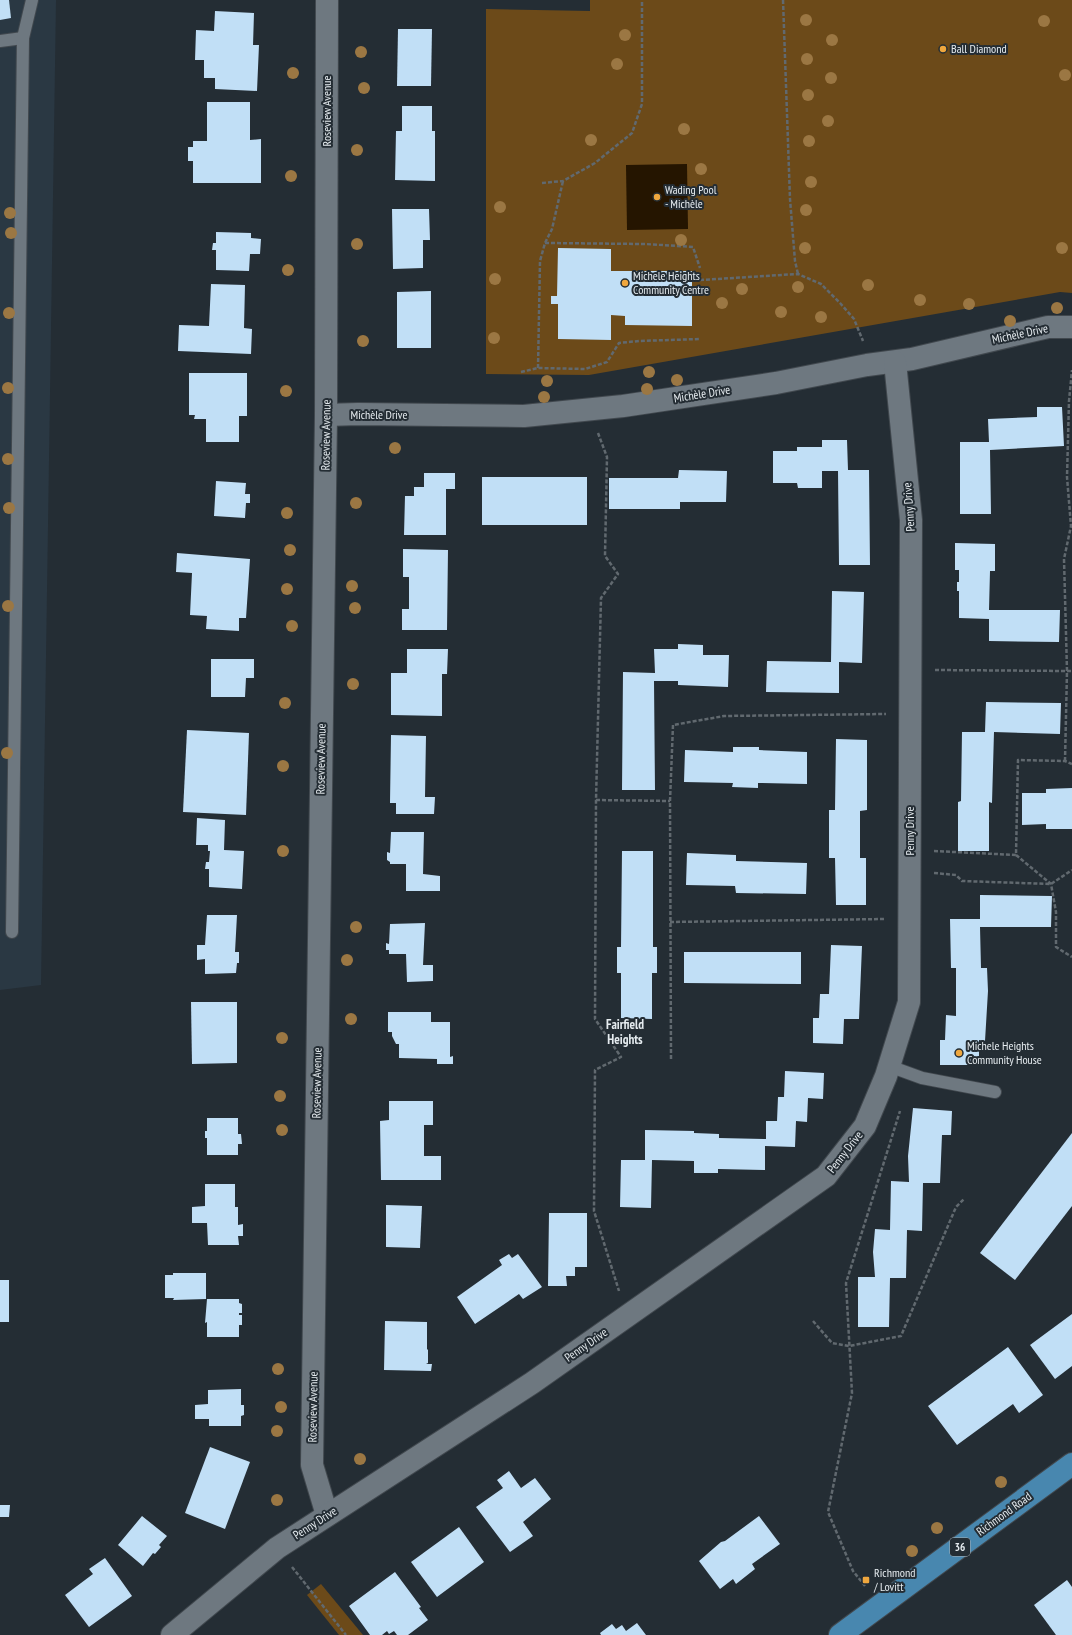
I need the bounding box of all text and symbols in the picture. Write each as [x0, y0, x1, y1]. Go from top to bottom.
place label: Ball Diamond [951, 41, 1007, 56]
marker: Ball Diamond [938, 44, 948, 54]
street label: Roseview Avenue [319, 76, 334, 146]
place label: Wading Pool - Michèle [665, 182, 717, 211]
marker: Wading Pool - Michèle [652, 192, 662, 202]
place label: Michele Heights Community Centre [633, 268, 709, 297]
marker: Michele Heights Community Centre [620, 278, 630, 288]
street label: Michèle Drive [991, 320, 1049, 347]
street label: Michèle Drive [673, 382, 731, 405]
street label: Roseview Avenue [317, 399, 334, 471]
street label: Michèle Drive [351, 407, 407, 422]
street label: Penny Drive [899, 482, 918, 532]
street label: Roseview Avenue [312, 723, 329, 795]
street label: Penny Drive [902, 806, 917, 856]
district label: Fairfield Heights [606, 1016, 644, 1048]
place label: Michele Heights Community House [967, 1038, 1042, 1067]
street label: Roseview Avenue [308, 1047, 325, 1119]
marker: Michele Heights Community House [954, 1048, 964, 1058]
street label: Penny Drive [824, 1128, 866, 1176]
street label: Penny Drive [561, 1324, 610, 1365]
street label: Roseview Avenue [304, 1371, 321, 1443]
street label: Richmond Road [973, 1489, 1034, 1539]
street label: Penny Drive [290, 1503, 339, 1542]
road number: 36 [950, 1538, 970, 1556]
place label: Richmond / Lovitt [873, 1565, 915, 1594]
marker: Richmond / Lovitt [861, 1575, 871, 1585]

